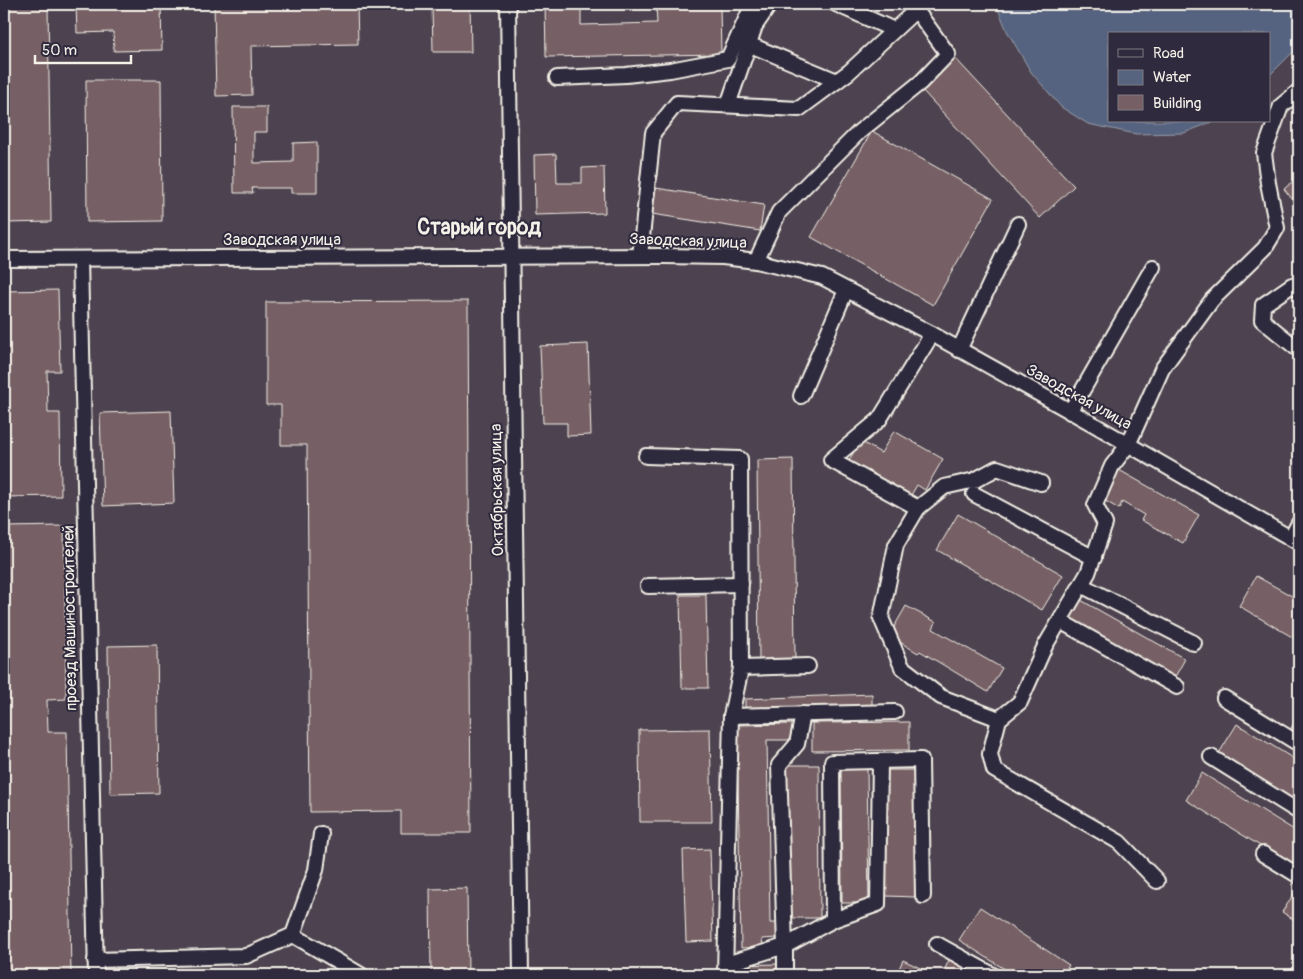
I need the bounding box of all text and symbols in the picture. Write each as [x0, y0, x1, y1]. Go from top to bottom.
scale bar [35, 32, 131, 64]
legend [1108, 32, 1270, 122]
text: 50 m [42, 41, 77, 60]
text: Road [1153, 44, 1184, 63]
text: Water [1153, 68, 1192, 87]
text: Building [1153, 94, 1201, 113]
district label: Старый город [417, 214, 541, 241]
street label: Заводская улица [629, 229, 747, 253]
street label: Заводская улица [223, 230, 341, 250]
street label: Заводская улица [1023, 360, 1135, 434]
street label: Октябрьская улица [486, 423, 508, 557]
street label: проезд Машиностроителей [58, 525, 82, 711]

